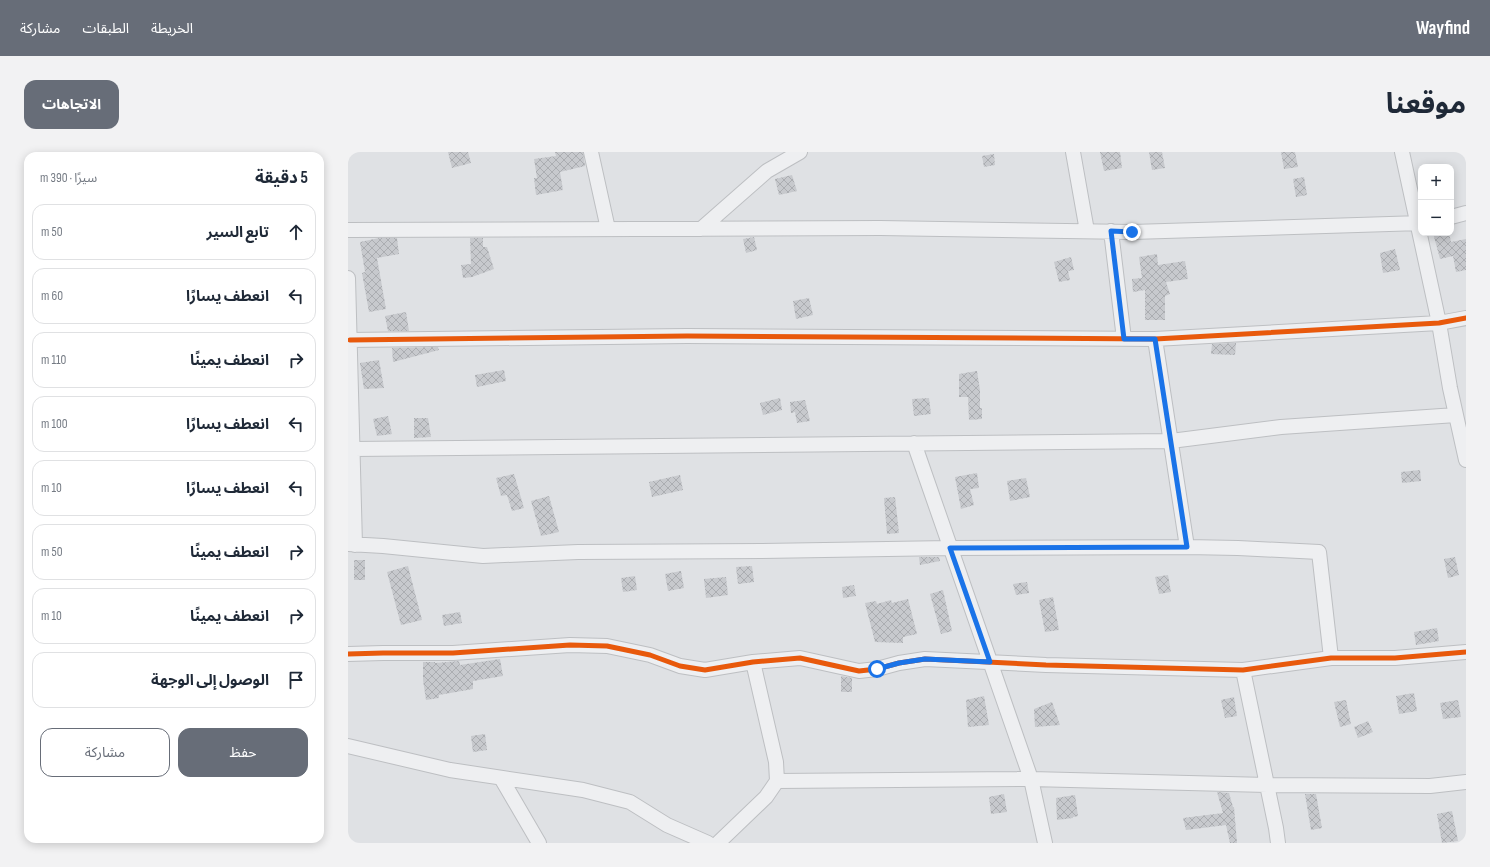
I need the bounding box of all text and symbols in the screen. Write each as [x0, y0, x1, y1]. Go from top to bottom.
text: Wayfind [1416, 17, 1470, 40]
text: مشاركة [20, 20, 60, 37]
text: الطبقات [82, 20, 129, 37]
text: الخريطة [151, 20, 193, 37]
button: الاتجاهات [24, 80, 119, 129]
text: موقعنا [1386, 88, 1466, 121]
map controls [1418, 164, 1454, 236]
button: + [1418, 164, 1454, 200]
text: 5 دقيقة [255, 168, 308, 188]
text: سيرًا · 390 m [40, 170, 97, 186]
button: − [1418, 200, 1454, 236]
icon: ahead [285, 221, 307, 243]
text: تابع السير [206, 223, 269, 242]
route end [1123, 223, 1141, 241]
text: 50 m [41, 224, 62, 240]
icon: left [285, 285, 307, 307]
text: انعطف يسارًا [186, 287, 269, 306]
text: 60 m [41, 288, 63, 304]
icon: right [285, 349, 307, 371]
text: انعطف يمينًا [190, 351, 269, 370]
text: 110 m [41, 352, 66, 368]
icon: left [285, 413, 307, 435]
text: انعطف يسارًا [186, 415, 269, 434]
text: 100 m [41, 416, 68, 432]
icon: left [285, 477, 307, 499]
text: انعطف يسارًا [186, 479, 269, 498]
text: 10 m [41, 480, 62, 496]
icon: right [285, 541, 307, 563]
text: انعطف يمينًا [190, 543, 269, 562]
text: 50 m [41, 544, 62, 560]
icon: right [285, 605, 307, 627]
text: انعطف يمينًا [190, 607, 269, 626]
text: 10 m [41, 608, 62, 624]
route start [868, 660, 886, 678]
icon: arrive [285, 669, 307, 691]
text: الوصول إلى الوجهة [151, 671, 269, 690]
button: مشاركة [40, 728, 170, 777]
button: حفظ [178, 728, 308, 777]

